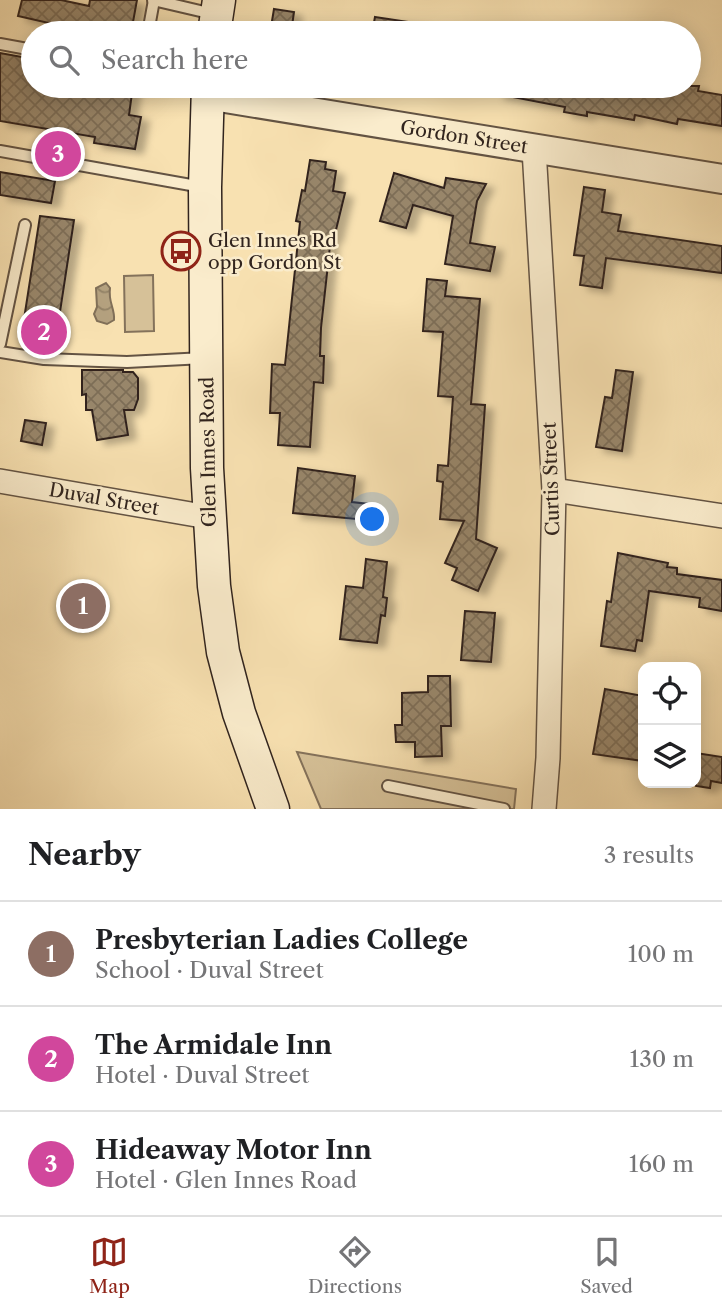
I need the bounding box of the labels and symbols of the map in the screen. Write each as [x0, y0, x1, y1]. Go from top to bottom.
street label: Gordon Street [399, 116, 530, 158]
pin: 3 [35, 128, 81, 180]
place label: Glen Innes Rd opp Gordon St [208, 229, 341, 274]
bus stop icon: Glen Innes Rd opp Gordon St [160, 230, 202, 272]
pin: 2 [21, 306, 67, 358]
street label: Glen Innes Road [195, 376, 221, 527]
street label: Curtis Street [538, 421, 564, 536]
street label: Duval Street [47, 478, 161, 520]
your location [355, 502, 389, 536]
pin: 1 [60, 580, 106, 632]

